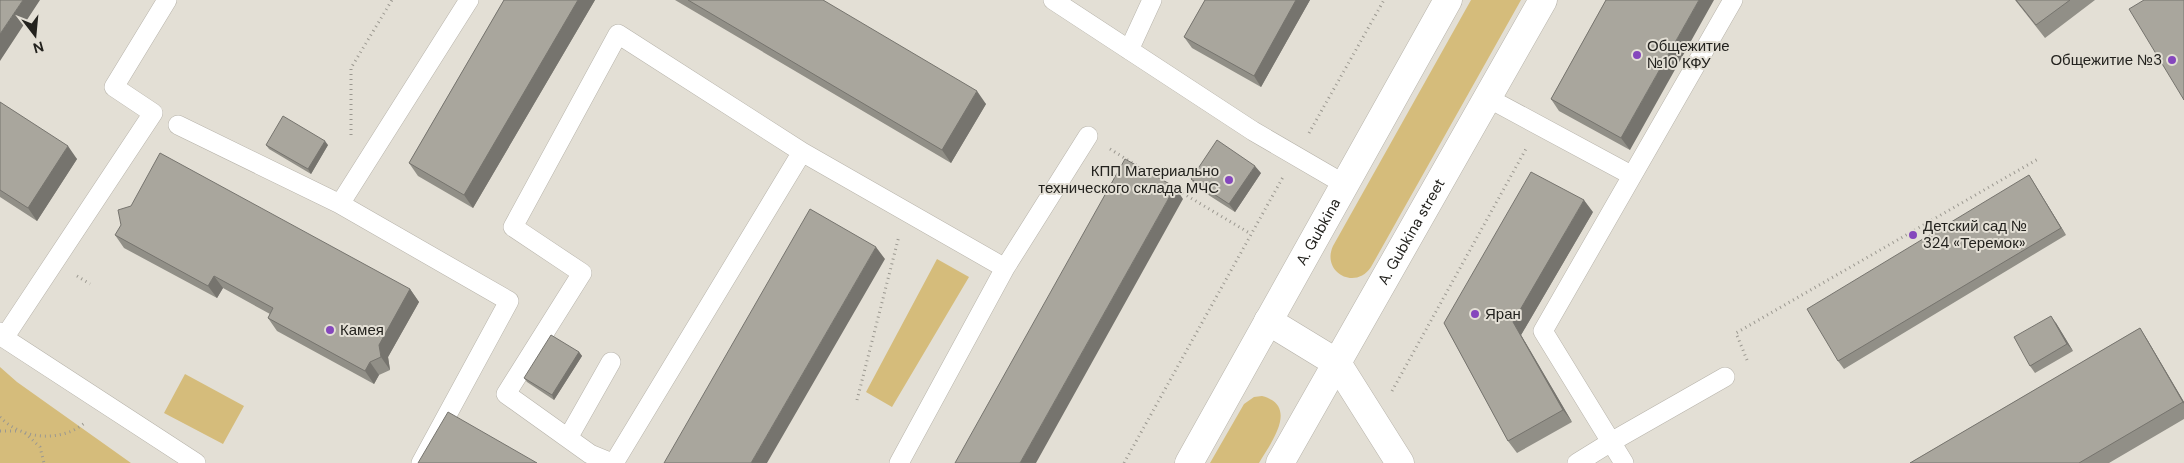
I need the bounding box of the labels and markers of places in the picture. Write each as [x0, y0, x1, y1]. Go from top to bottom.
place label: Общежитие №10 КФУ [1647, 36, 1730, 73]
marker: Общежитие №10 КФУ [1631, 49, 1643, 61]
place label: Общежитие №3 [2050, 50, 2162, 70]
marker: Общежитие №3 [2166, 54, 2178, 66]
place label: КПП Материально технического склада МЧС [1038, 161, 1219, 198]
marker: КПП Материально технического склада МЧС [1223, 174, 1235, 186]
place label: Детский сад № 324 «Теремок» [1923, 216, 2027, 253]
marker: Детский сад № 324 «Теремок» [1907, 229, 1919, 241]
place label: Яран [1485, 304, 1521, 324]
marker: Яран [1469, 308, 1481, 320]
place label: Камея [340, 320, 384, 340]
marker: Камея [324, 324, 336, 336]

